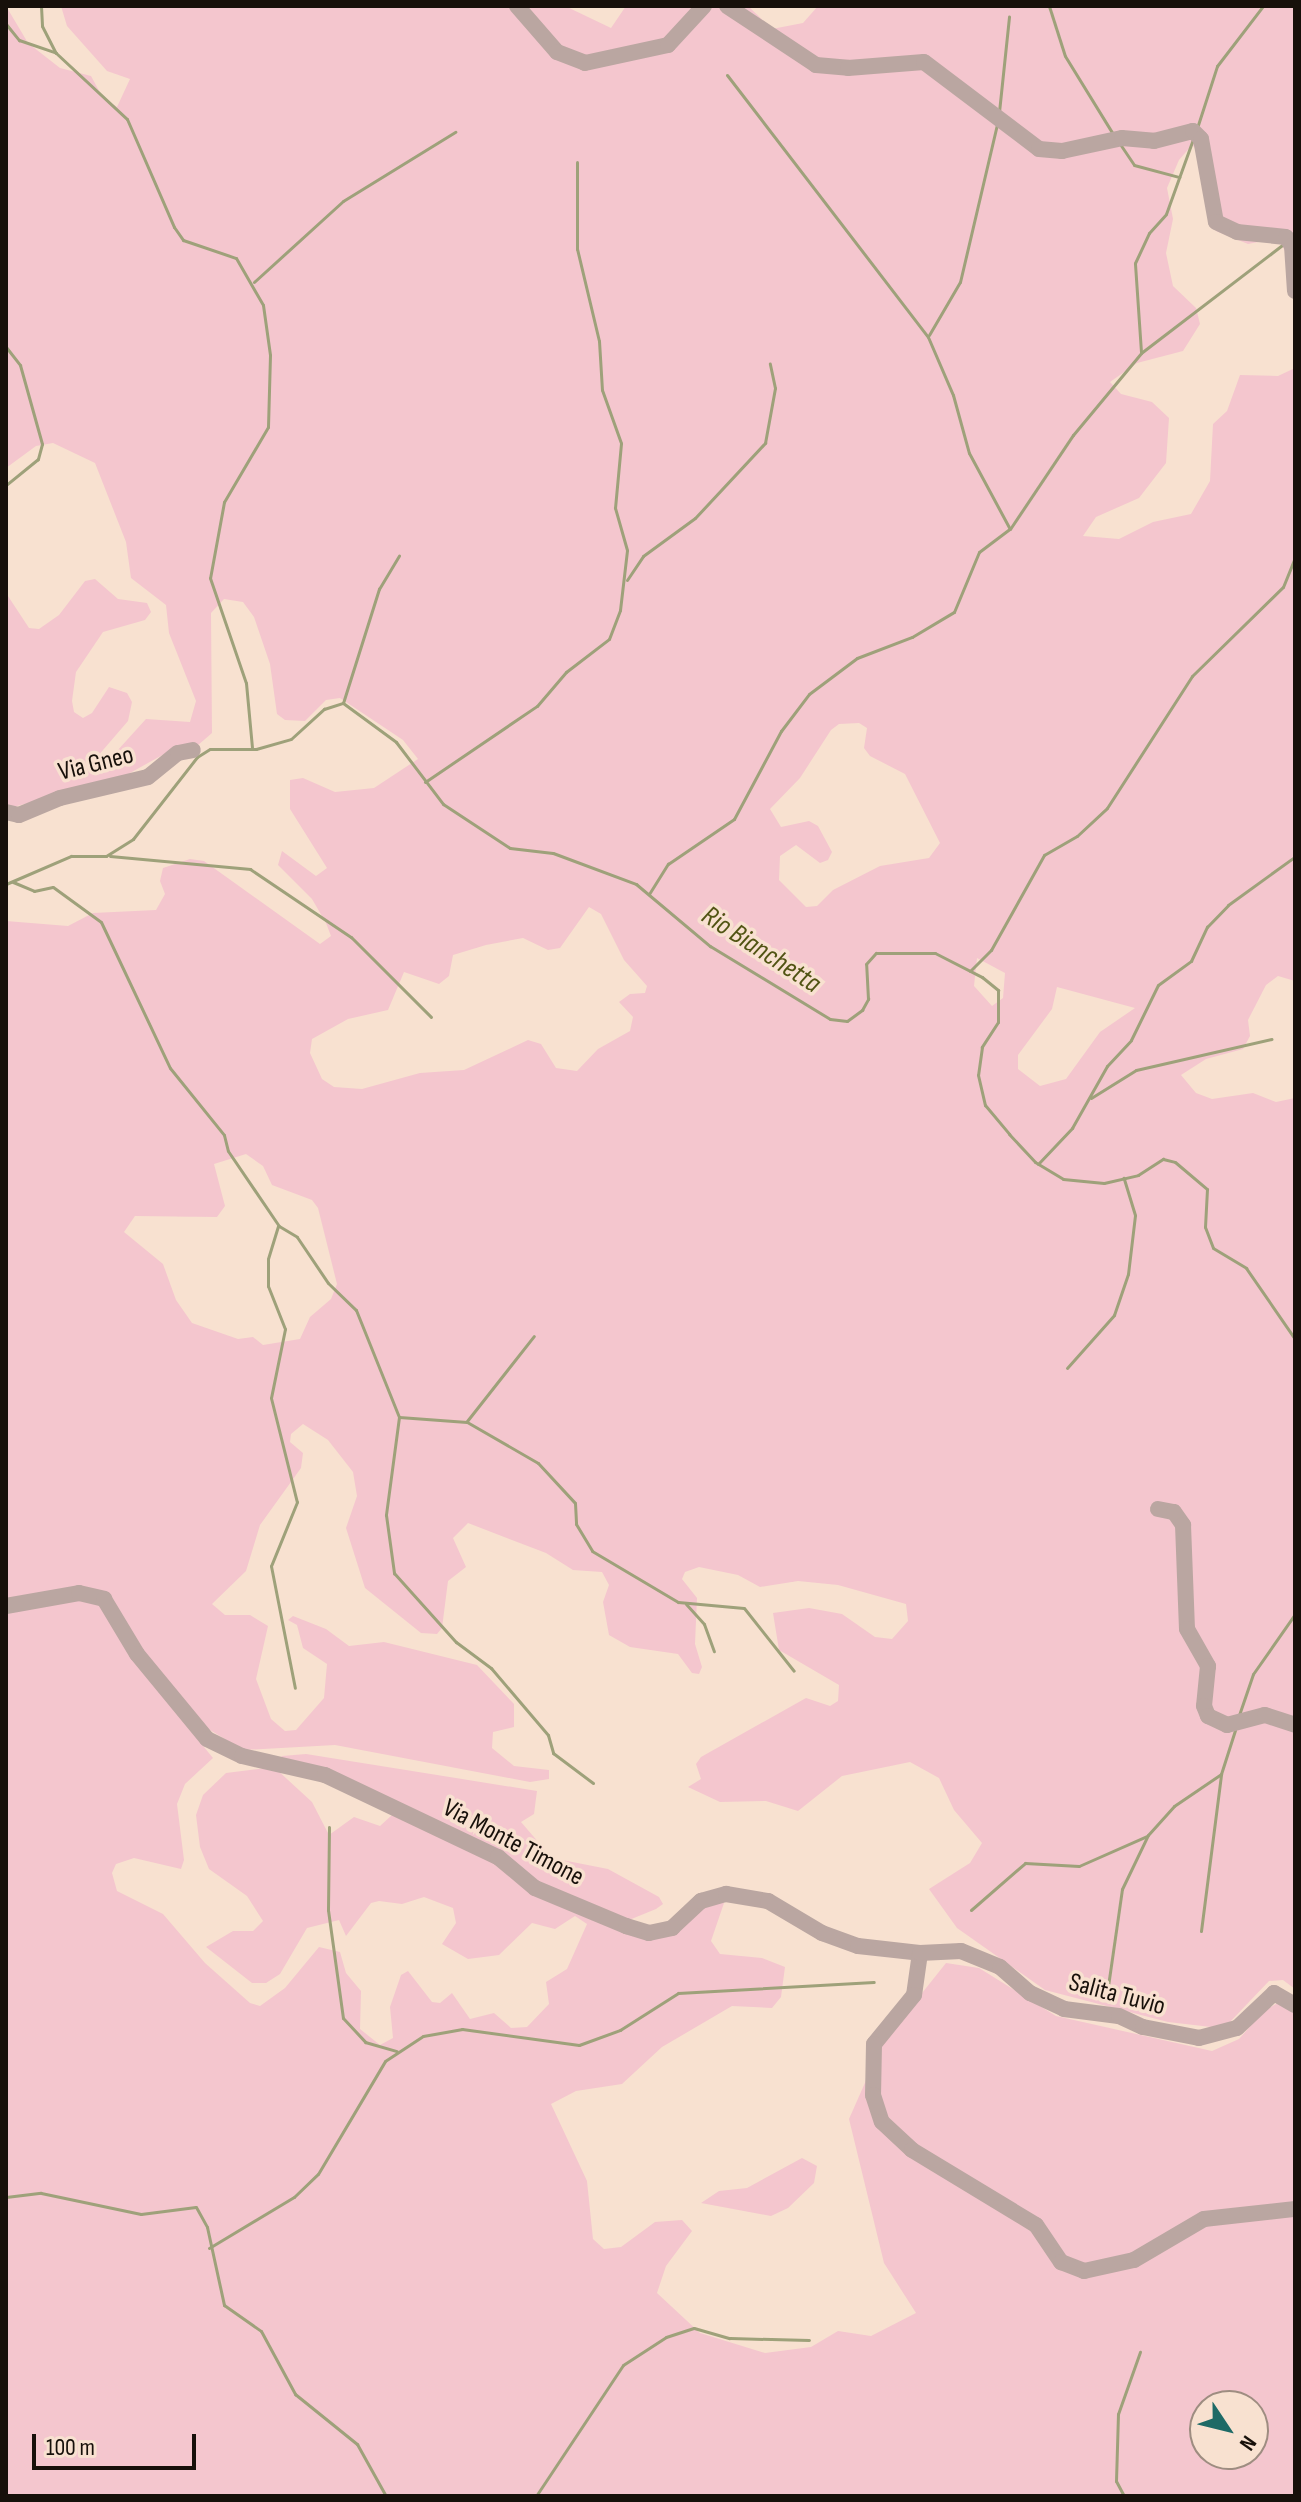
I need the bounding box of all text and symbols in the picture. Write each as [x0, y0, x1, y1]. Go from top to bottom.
street label: Via Gneo [55, 740, 137, 788]
water label: Rio Bianchetta [695, 899, 827, 1001]
street label: Via Monte Timone [437, 1793, 589, 1893]
street label: Salita Tuvio [1065, 1967, 1169, 2023]
north arrow [1189, 2390, 1269, 2470]
scale bar [36, 2418, 200, 2468]
text: N [1233, 2430, 1262, 2455]
text: 100 m [46, 2433, 95, 2462]

